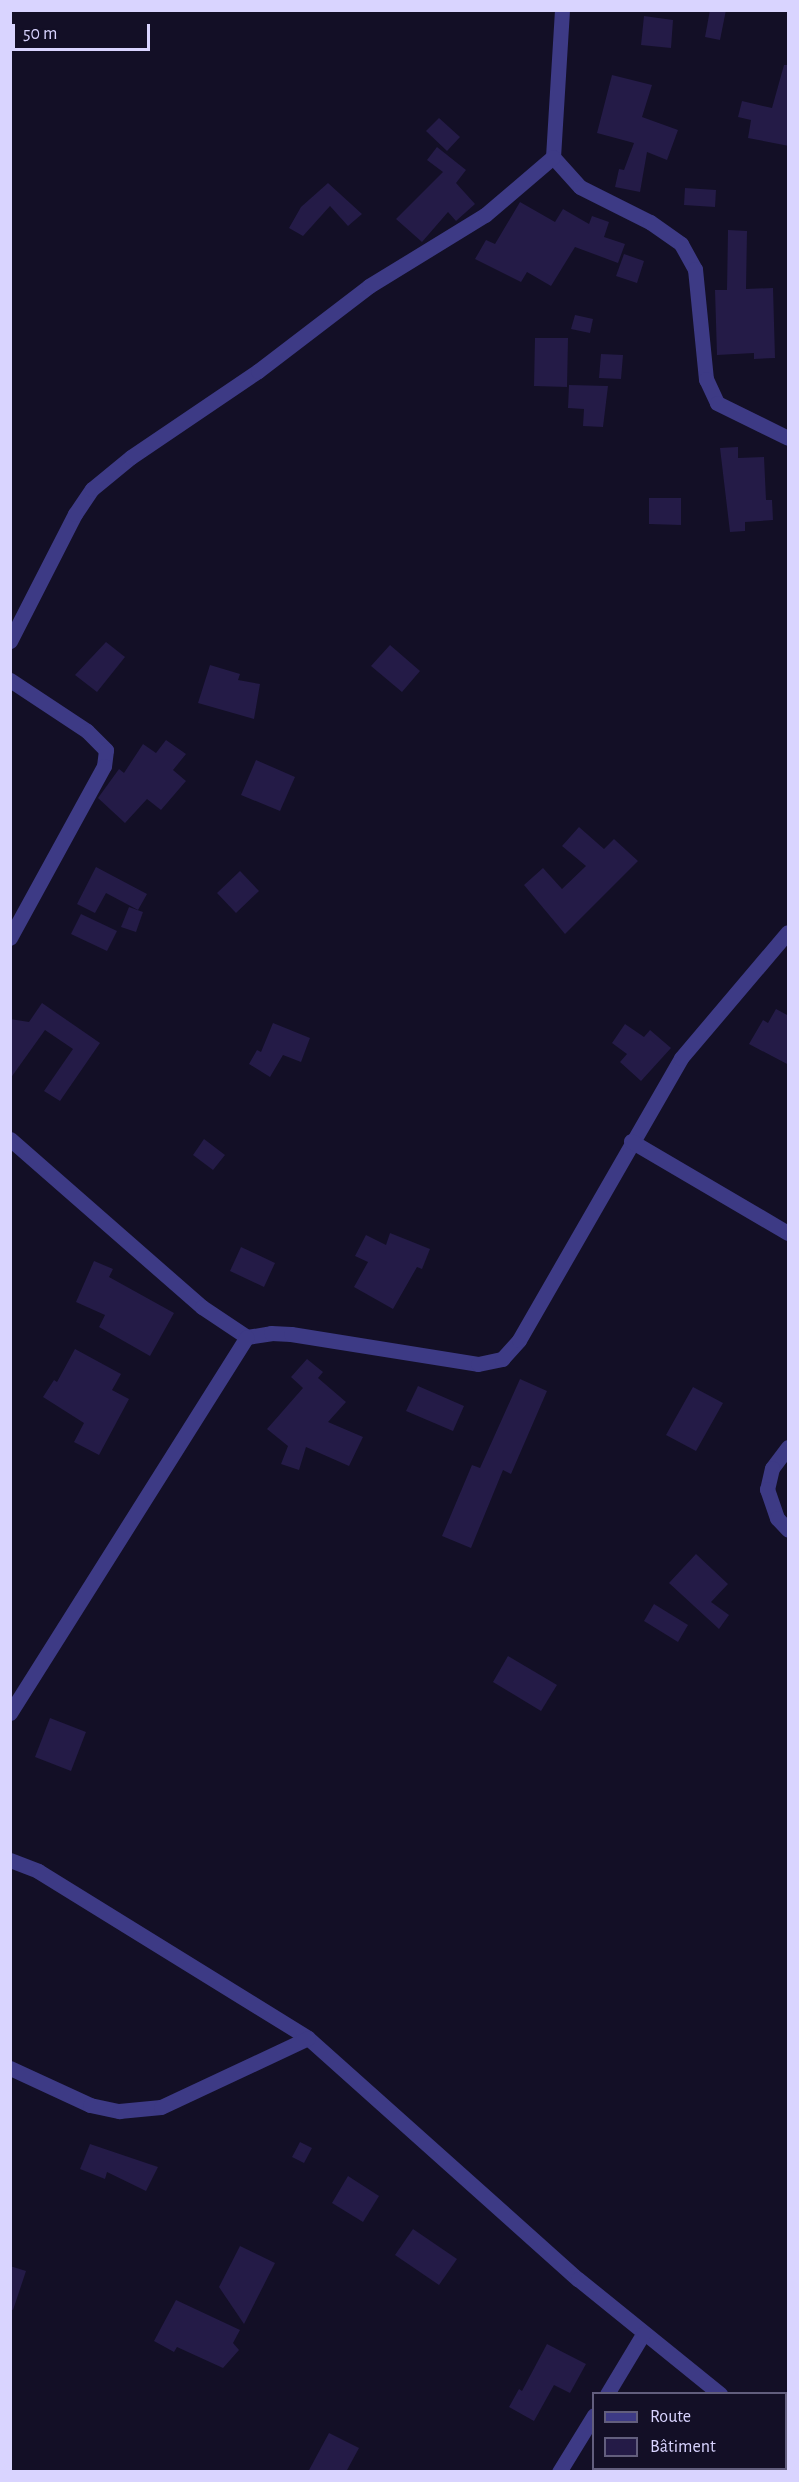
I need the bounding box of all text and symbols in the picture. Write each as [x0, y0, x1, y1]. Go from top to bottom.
scale bar [15, 12, 153, 50]
text: 50 m [23, 25, 57, 43]
legend [592, 2392, 787, 2470]
text: Route [650, 2408, 691, 2426]
text: Bâtiment [650, 2438, 716, 2456]

